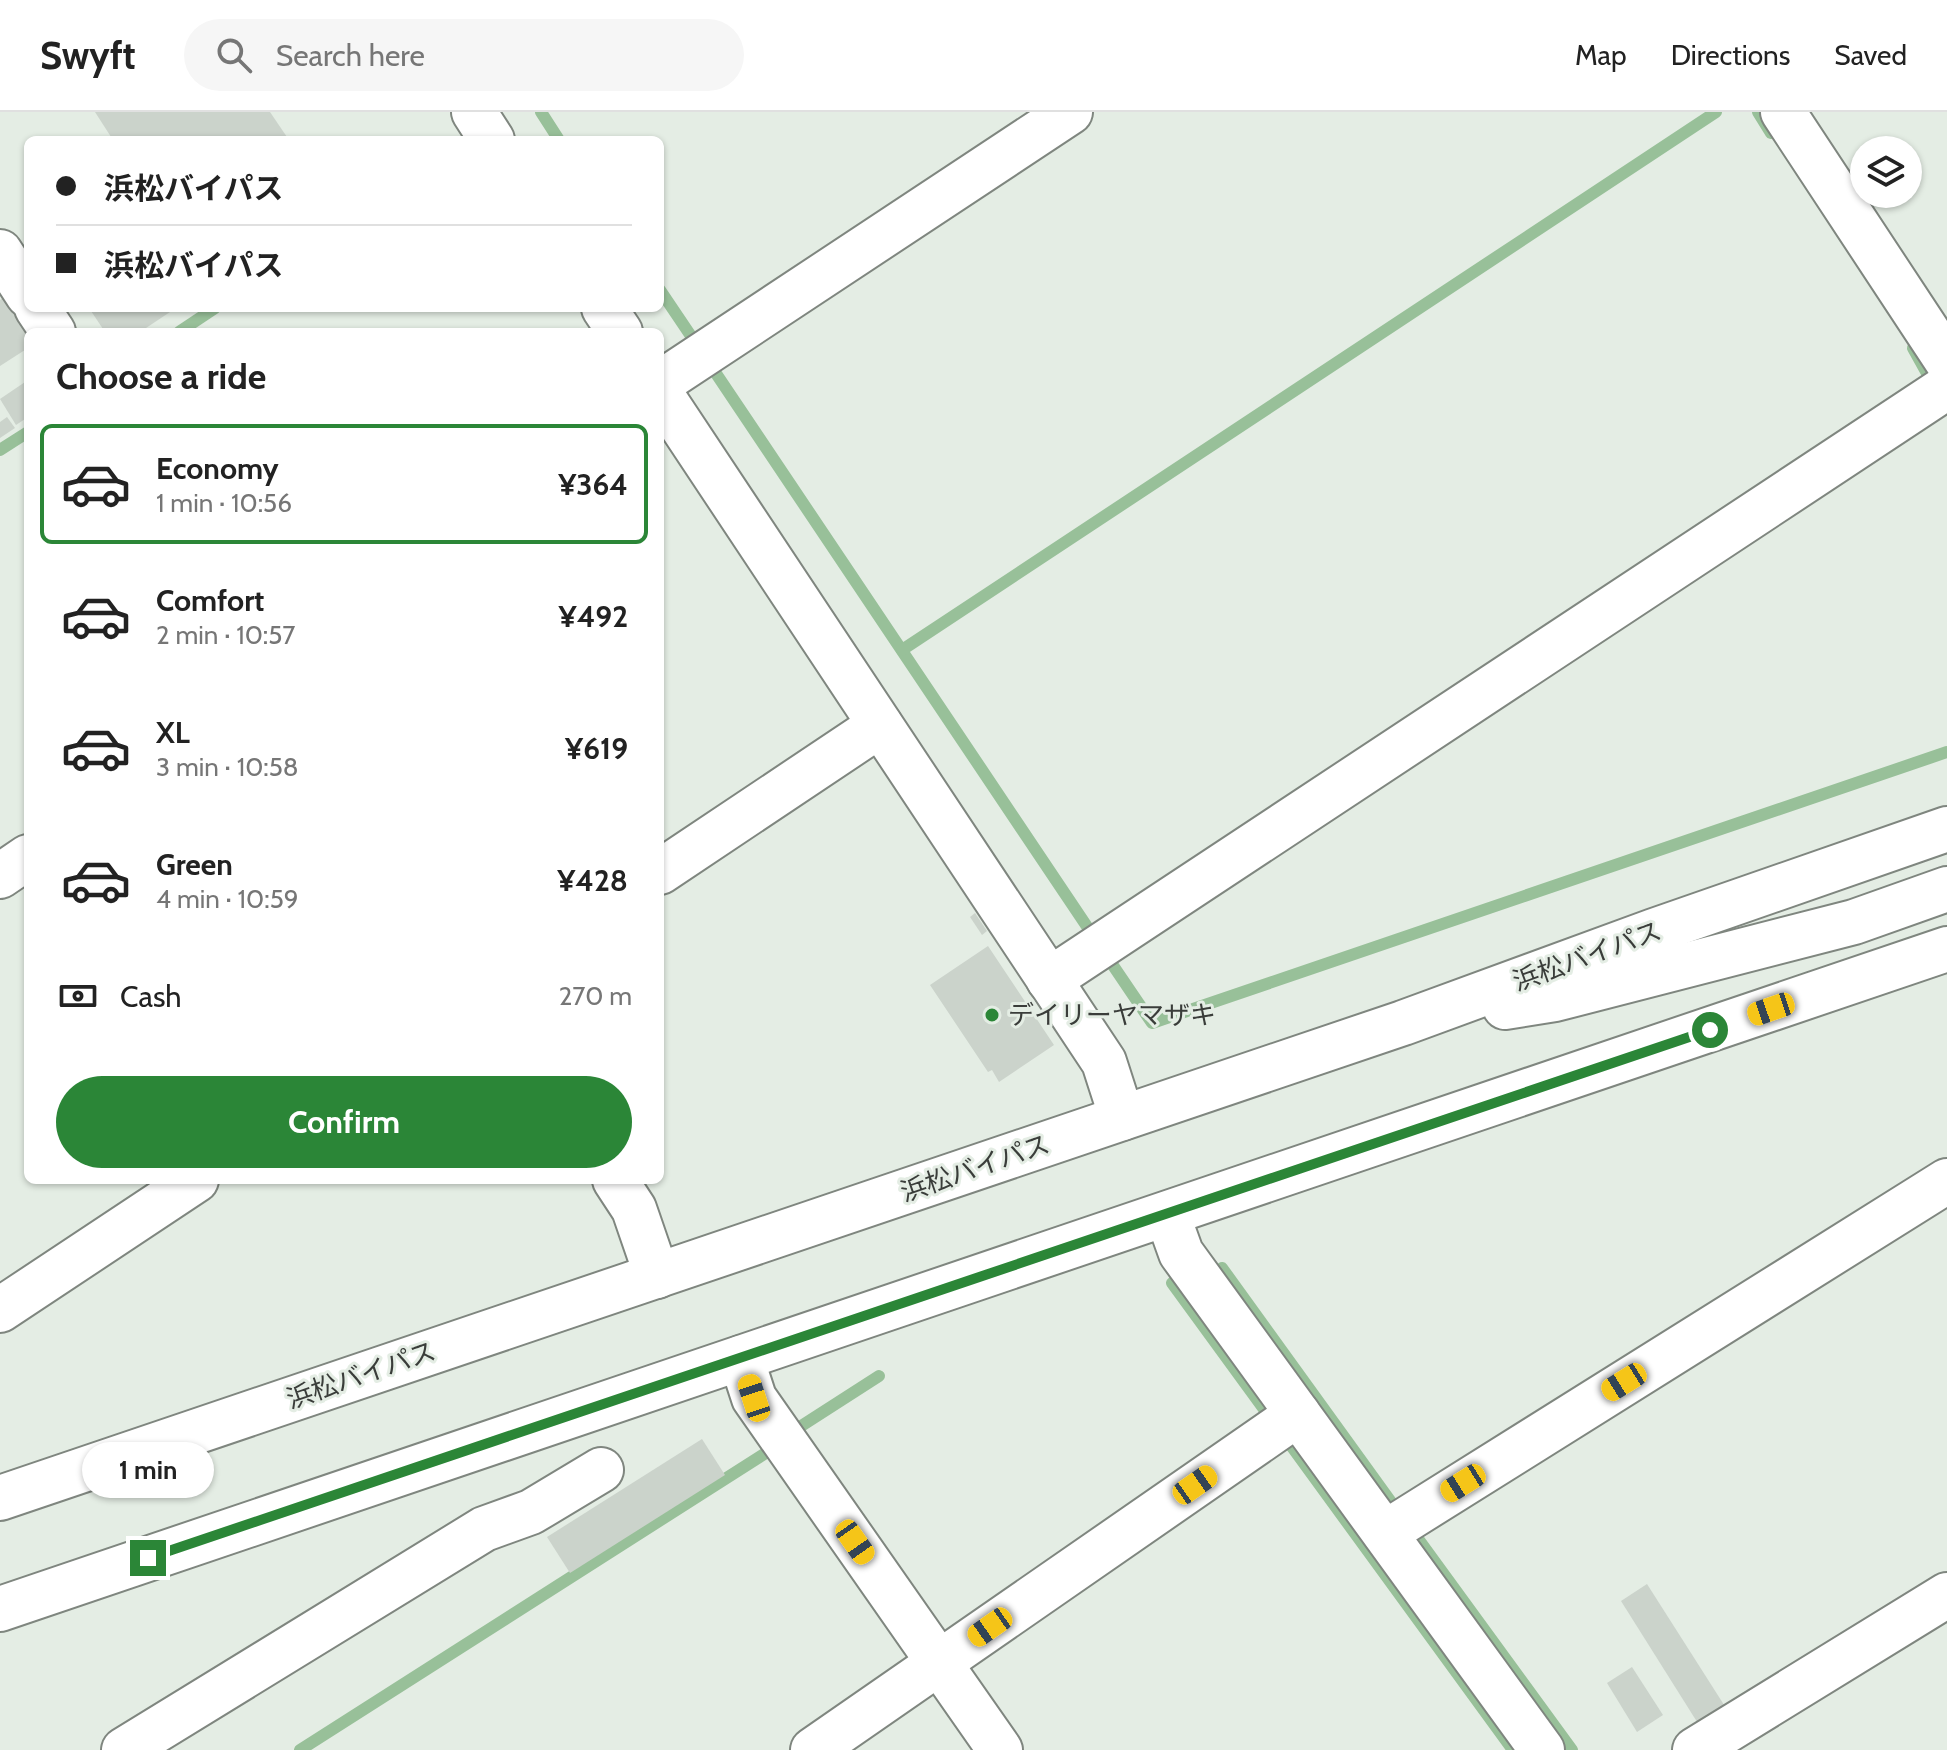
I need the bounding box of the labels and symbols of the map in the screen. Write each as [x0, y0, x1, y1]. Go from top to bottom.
street label: 浜松バイパス [1508, 914, 1666, 998]
car [1744, 990, 1798, 1028]
place label: デイリーヤマザキ [1008, 999, 1216, 1031]
marker: デイリーヤマザキ [983, 1006, 1001, 1024]
route start [1692, 1012, 1728, 1048]
street label: 浜松バイパス [896, 1128, 1054, 1208]
street label: 浜松バイパス [282, 1335, 440, 1415]
car [1597, 1359, 1651, 1405]
car [735, 1371, 773, 1425]
callout: 1 min [82, 1442, 214, 1498]
car [1436, 1460, 1490, 1506]
car [1168, 1461, 1222, 1509]
car [831, 1515, 879, 1569]
route end [130, 1540, 166, 1576]
car [963, 1603, 1017, 1651]

